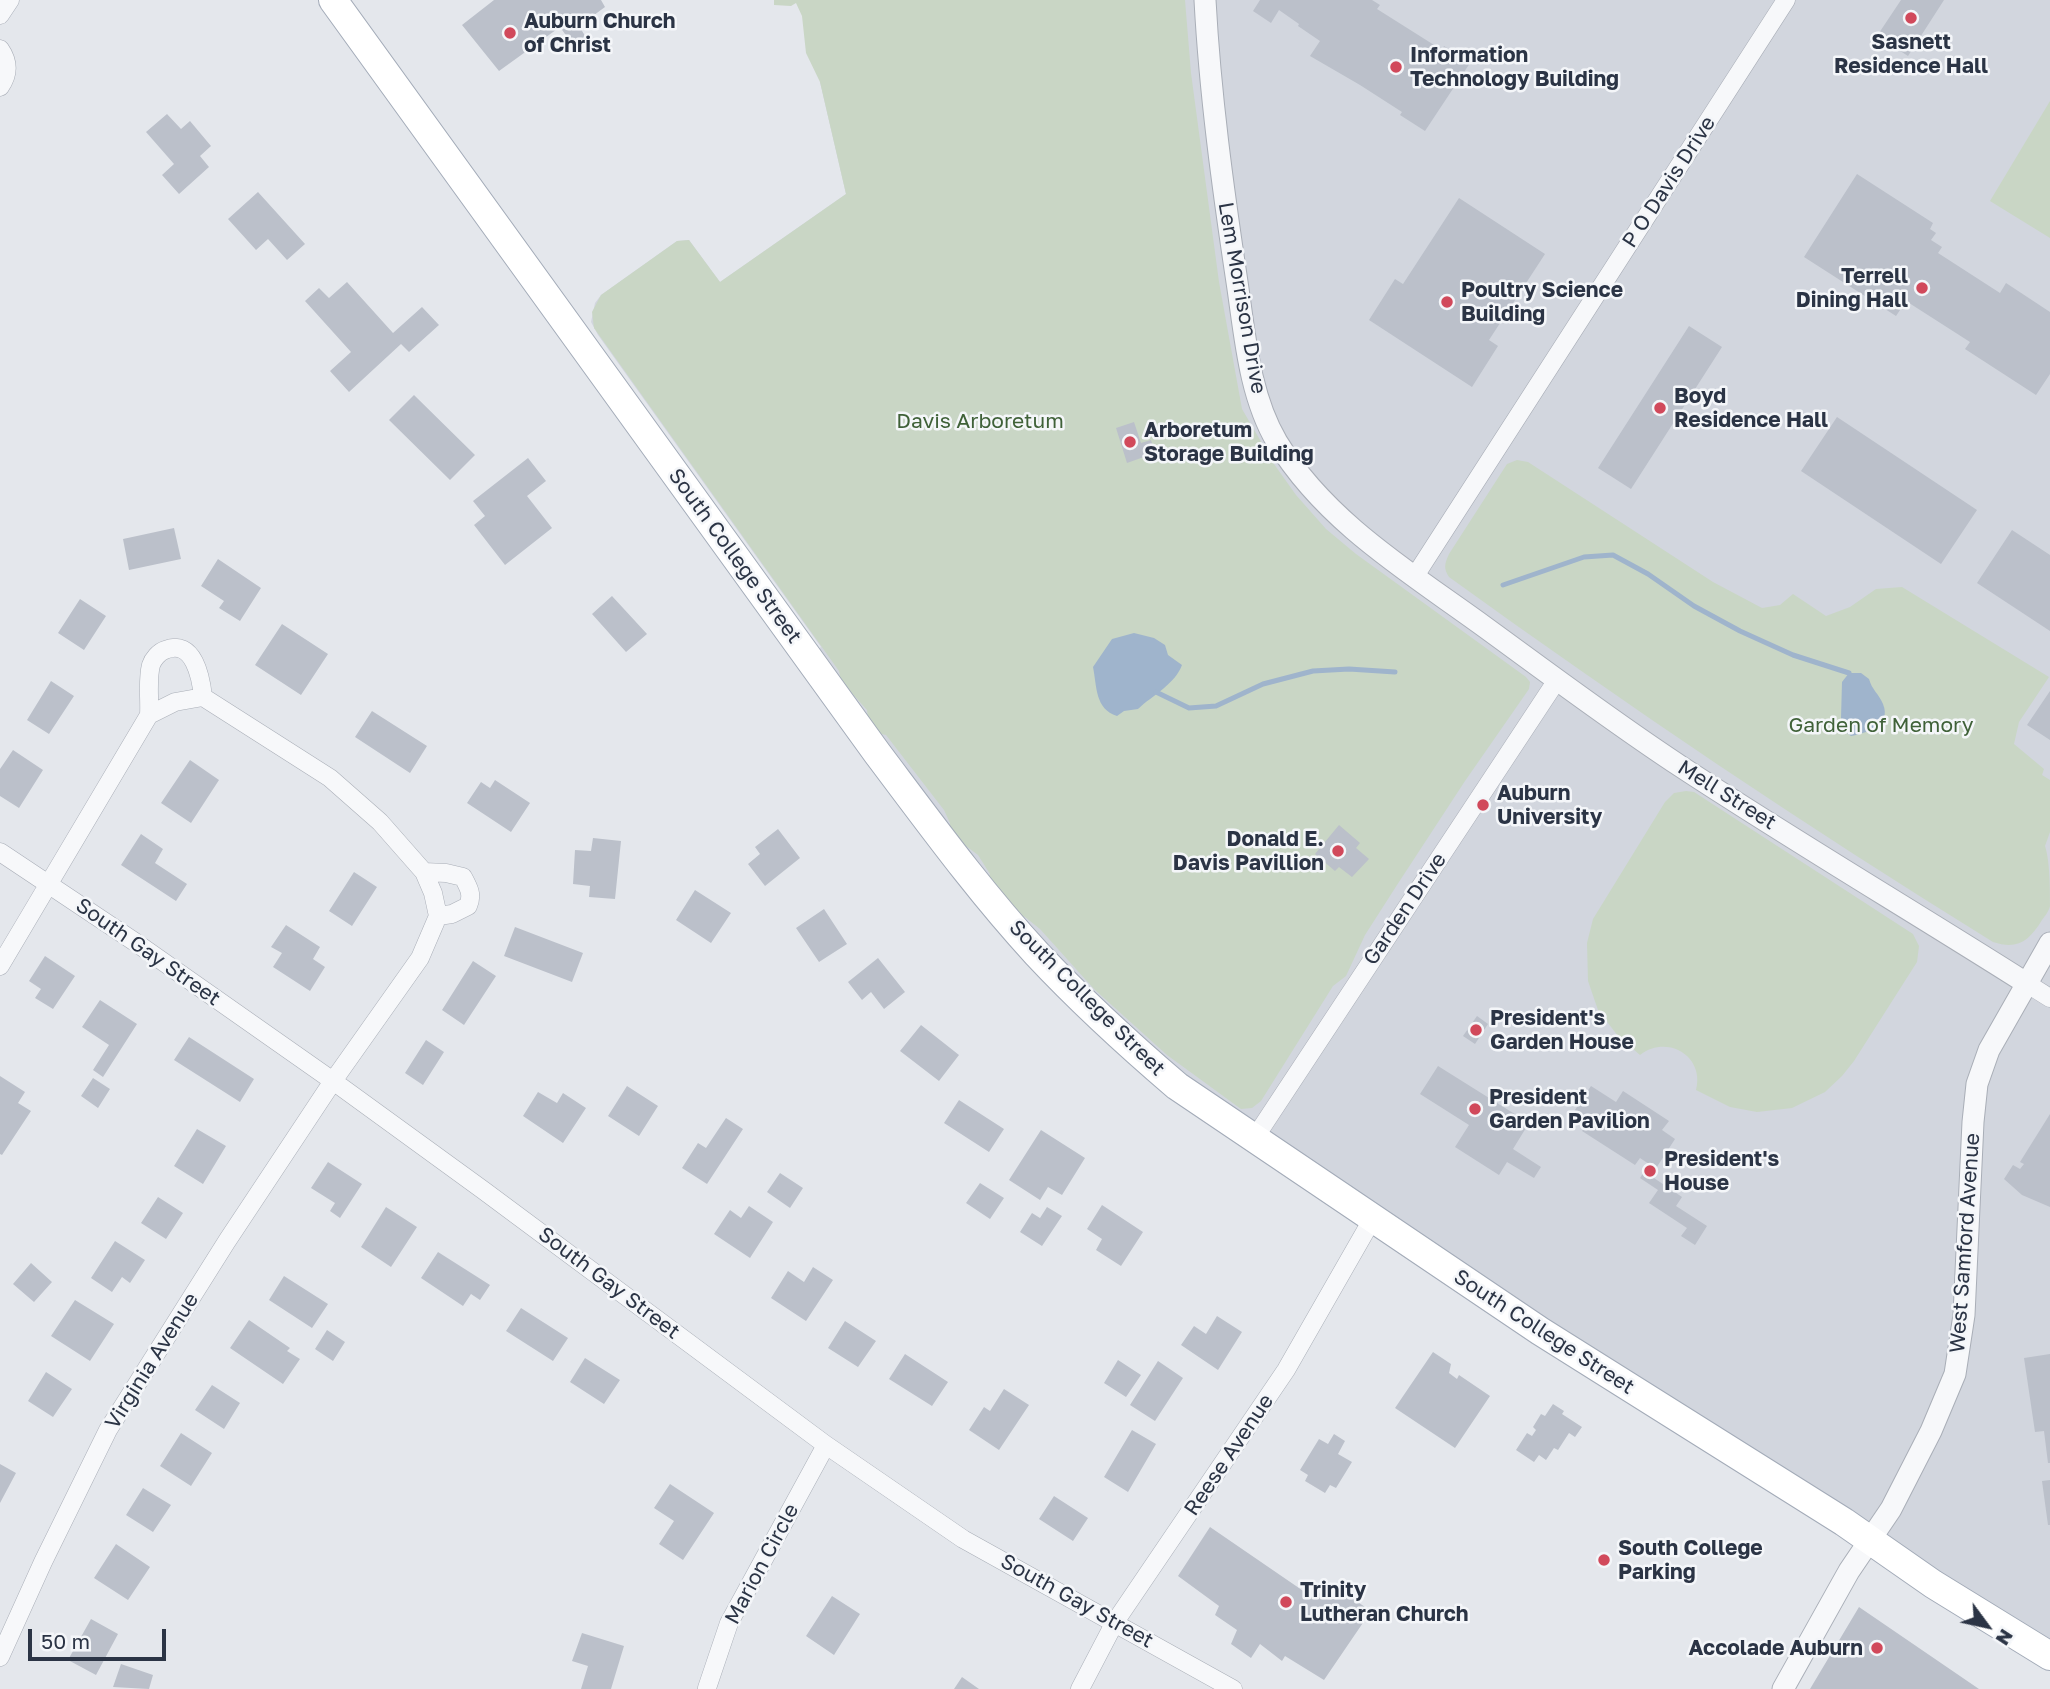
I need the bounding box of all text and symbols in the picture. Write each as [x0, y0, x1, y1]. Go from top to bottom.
place label: Auburn Church of Christ [524, 8, 675, 58]
marker: Sasnett Residence Hall [1903, 10, 1919, 26]
marker: Auburn Church of Christ [502, 25, 518, 41]
place label: Sasnett Residence Hall [1834, 29, 1988, 79]
place label: Information Technology Building [1410, 42, 1619, 92]
marker: Information Technology Building [1388, 59, 1404, 75]
street label: P O Davis Drive [1617, 112, 1721, 252]
street label: Lem Morrison Drive [1213, 200, 1271, 396]
place label: Terrell Dining Hall [1796, 263, 1908, 313]
place label: Poultry Science Building [1461, 277, 1623, 327]
marker: Terrell Dining Hall [1914, 280, 1930, 296]
marker: Poultry Science Building [1439, 294, 1455, 310]
place label: Boyd Residence Hall [1674, 383, 1828, 433]
marker: Boyd Residence Hall [1652, 400, 1668, 416]
park label: Davis Arboretum [896, 408, 1064, 434]
place label: Arboretum Storage Building [1144, 417, 1314, 467]
marker: Arboretum Storage Building [1122, 434, 1138, 450]
street label: South College Street [663, 464, 807, 648]
park label: Garden of Memory [1788, 712, 1974, 738]
street label: Mell Street [1673, 755, 1781, 835]
place label: Auburn University [1497, 780, 1602, 830]
marker: Auburn University [1475, 797, 1491, 813]
place label: Donald E. Davis Pavillion [1173, 826, 1324, 876]
marker: Donald E. Davis Pavillion [1330, 843, 1346, 859]
street label: Garden Drive [1358, 848, 1452, 970]
street label: South Gay Street [71, 893, 225, 1011]
street label: South College Street [1004, 915, 1170, 1081]
place label: President's Garden House [1490, 1005, 1634, 1055]
marker: President's Garden House [1468, 1022, 1484, 1038]
place label: President Garden Pavilion [1489, 1084, 1650, 1134]
marker: President Garden Pavilion [1467, 1101, 1483, 1117]
street label: West Samford Avenue [1945, 1132, 1985, 1354]
place label: President's House [1664, 1146, 1779, 1196]
marker: President's House [1642, 1163, 1658, 1179]
street label: South Gay Street [533, 1222, 685, 1344]
street label: South College Street [1449, 1264, 1639, 1400]
street label: Virginia Avenue [100, 1288, 204, 1434]
street label: Reese Avenue [1179, 1389, 1279, 1521]
street label: Marion Circle [720, 1500, 804, 1628]
place label: South College Parking [1618, 1535, 1763, 1585]
street label: South Gay Street [996, 1549, 1158, 1653]
marker: South College Parking [1596, 1552, 1612, 1568]
place label: Trinity Lutheran Church [1300, 1577, 1469, 1627]
north arrow [1952, 1591, 2022, 1661]
marker: Trinity Lutheran Church [1278, 1594, 1294, 1610]
scale bar [32, 1616, 170, 1660]
text: N [1991, 1625, 2019, 1650]
text: 50 m [41, 1628, 90, 1654]
place label: Accolade Auburn [1688, 1635, 1863, 1661]
marker: Accolade Auburn [1869, 1640, 1885, 1656]

